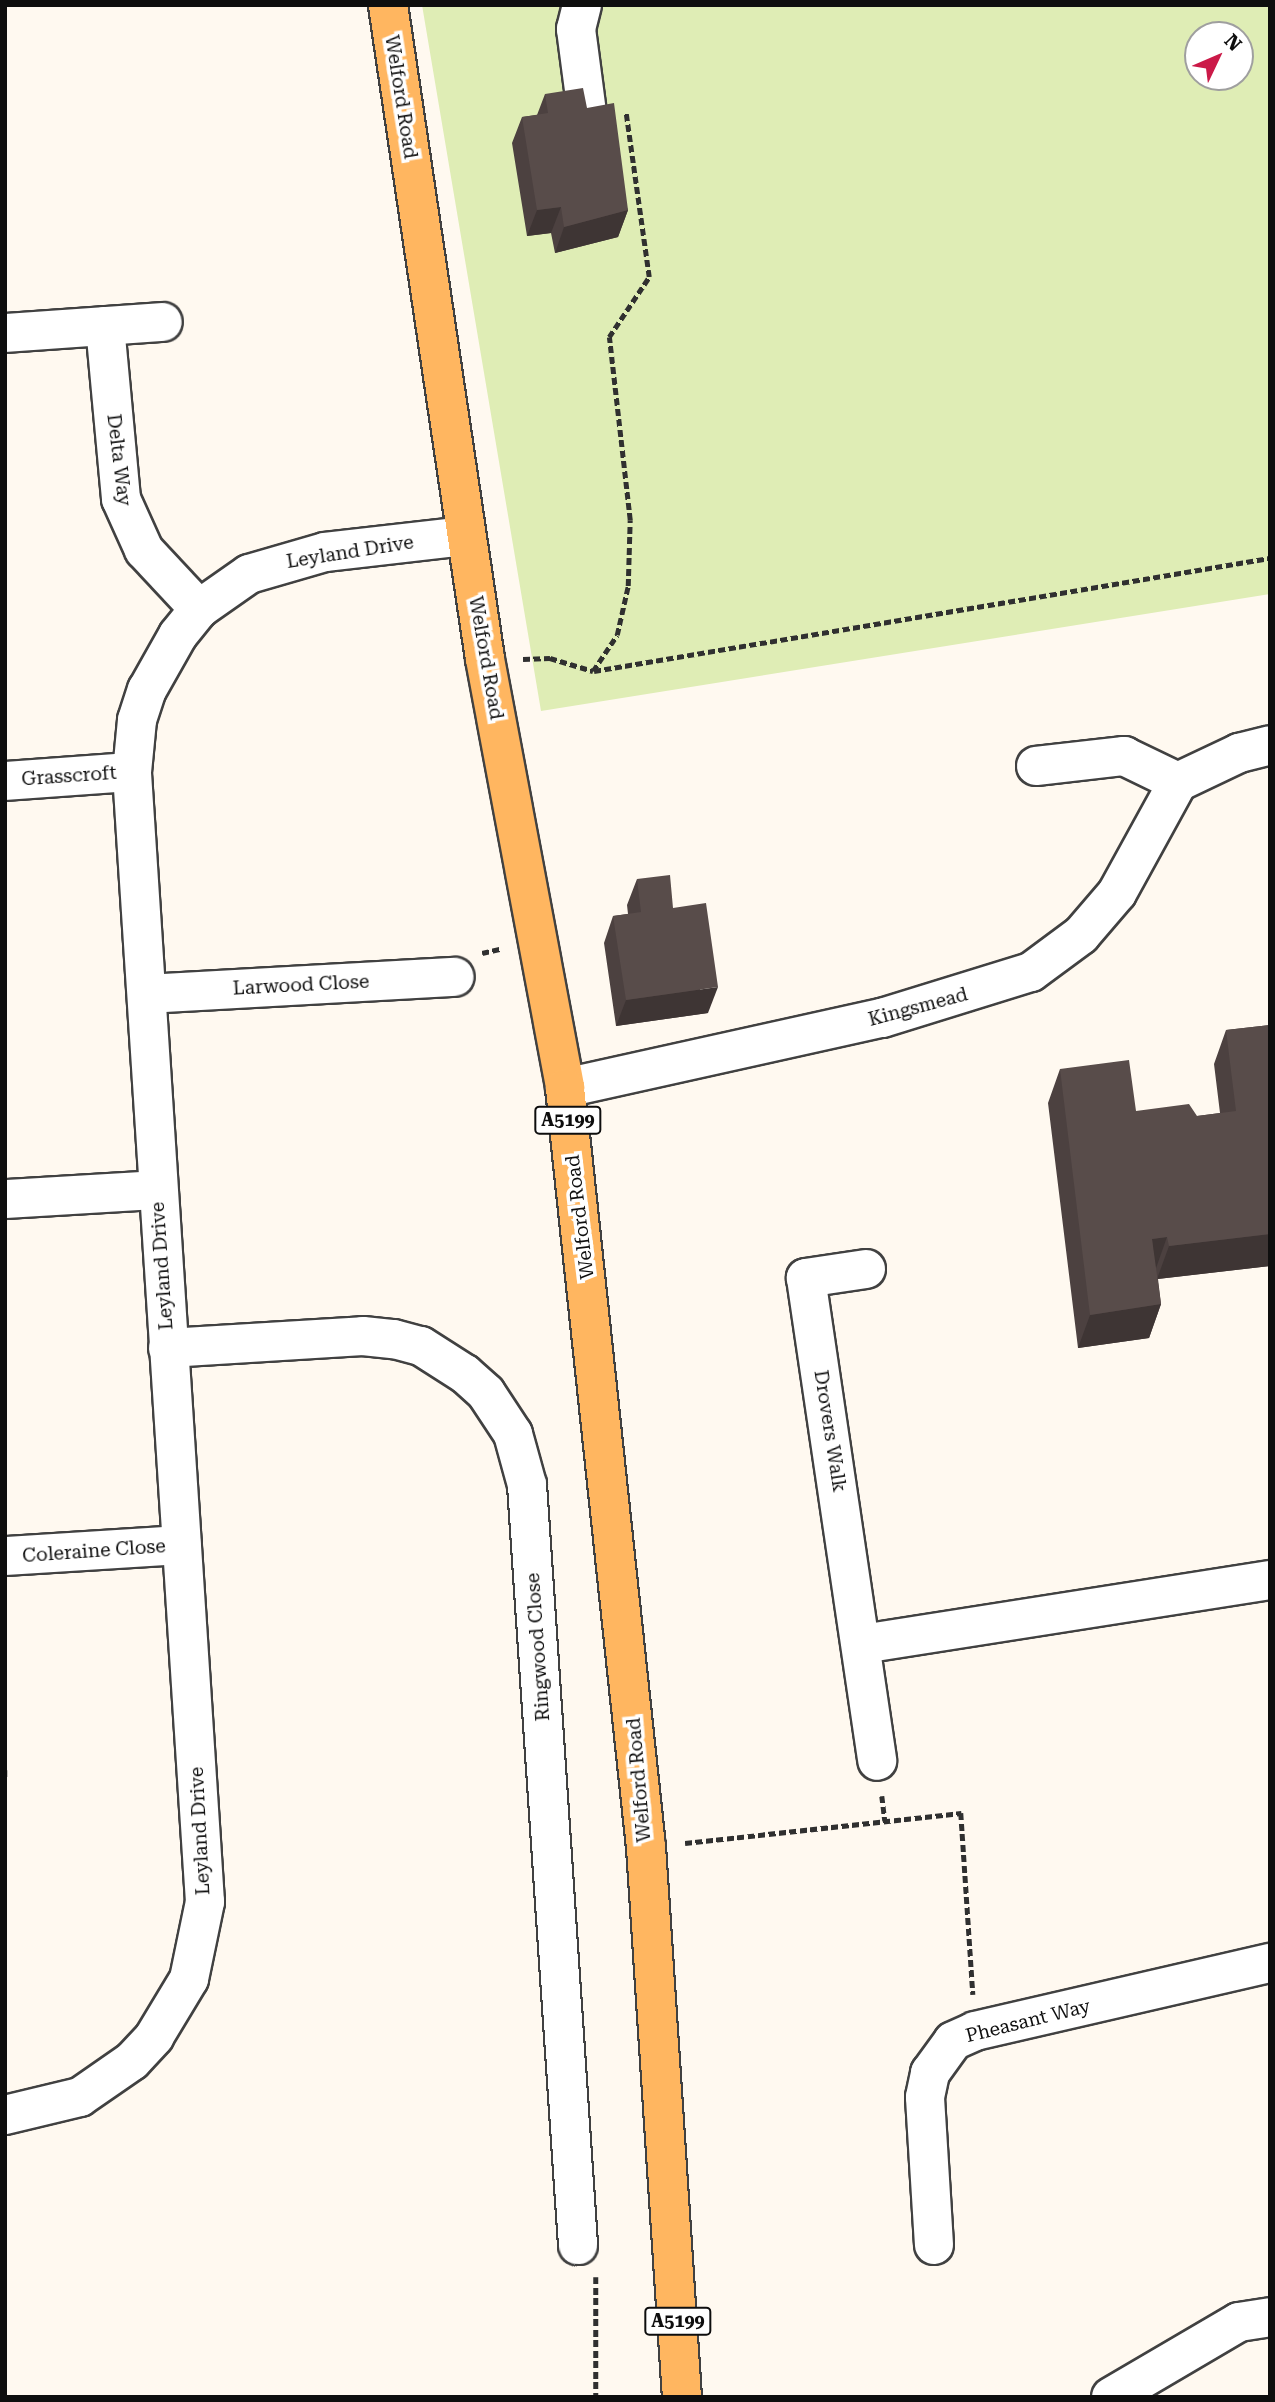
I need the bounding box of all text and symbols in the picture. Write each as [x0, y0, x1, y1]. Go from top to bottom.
north arrow [1184, 21, 1254, 91]
text: N [1220, 29, 1246, 56]
street label: Welford Road [380, 34, 422, 160]
street label: Delta Way [102, 413, 136, 507]
street label: Leyland Drive [285, 531, 415, 573]
street label: Welford Road [464, 595, 508, 721]
street label: Grasscroft [21, 761, 117, 791]
street label: Larwood Close [232, 970, 370, 1000]
street label: Kingsmead [866, 983, 970, 1031]
road number: A5199 [533, 1106, 603, 1134]
street label: Welford Road [561, 1154, 599, 1280]
street label: Leyland Drive [146, 1201, 178, 1331]
street label: Drovers Walk [809, 1368, 851, 1494]
street label: Coleraine Close [22, 1535, 166, 1567]
street label: Ringwood Close [521, 1572, 555, 1722]
street label: Welford Road [622, 1717, 656, 1843]
street label: Leyland Drive [185, 1766, 215, 1896]
street label: Pheasant Way [963, 1994, 1093, 2048]
road number: A5199 [643, 2306, 713, 2336]

